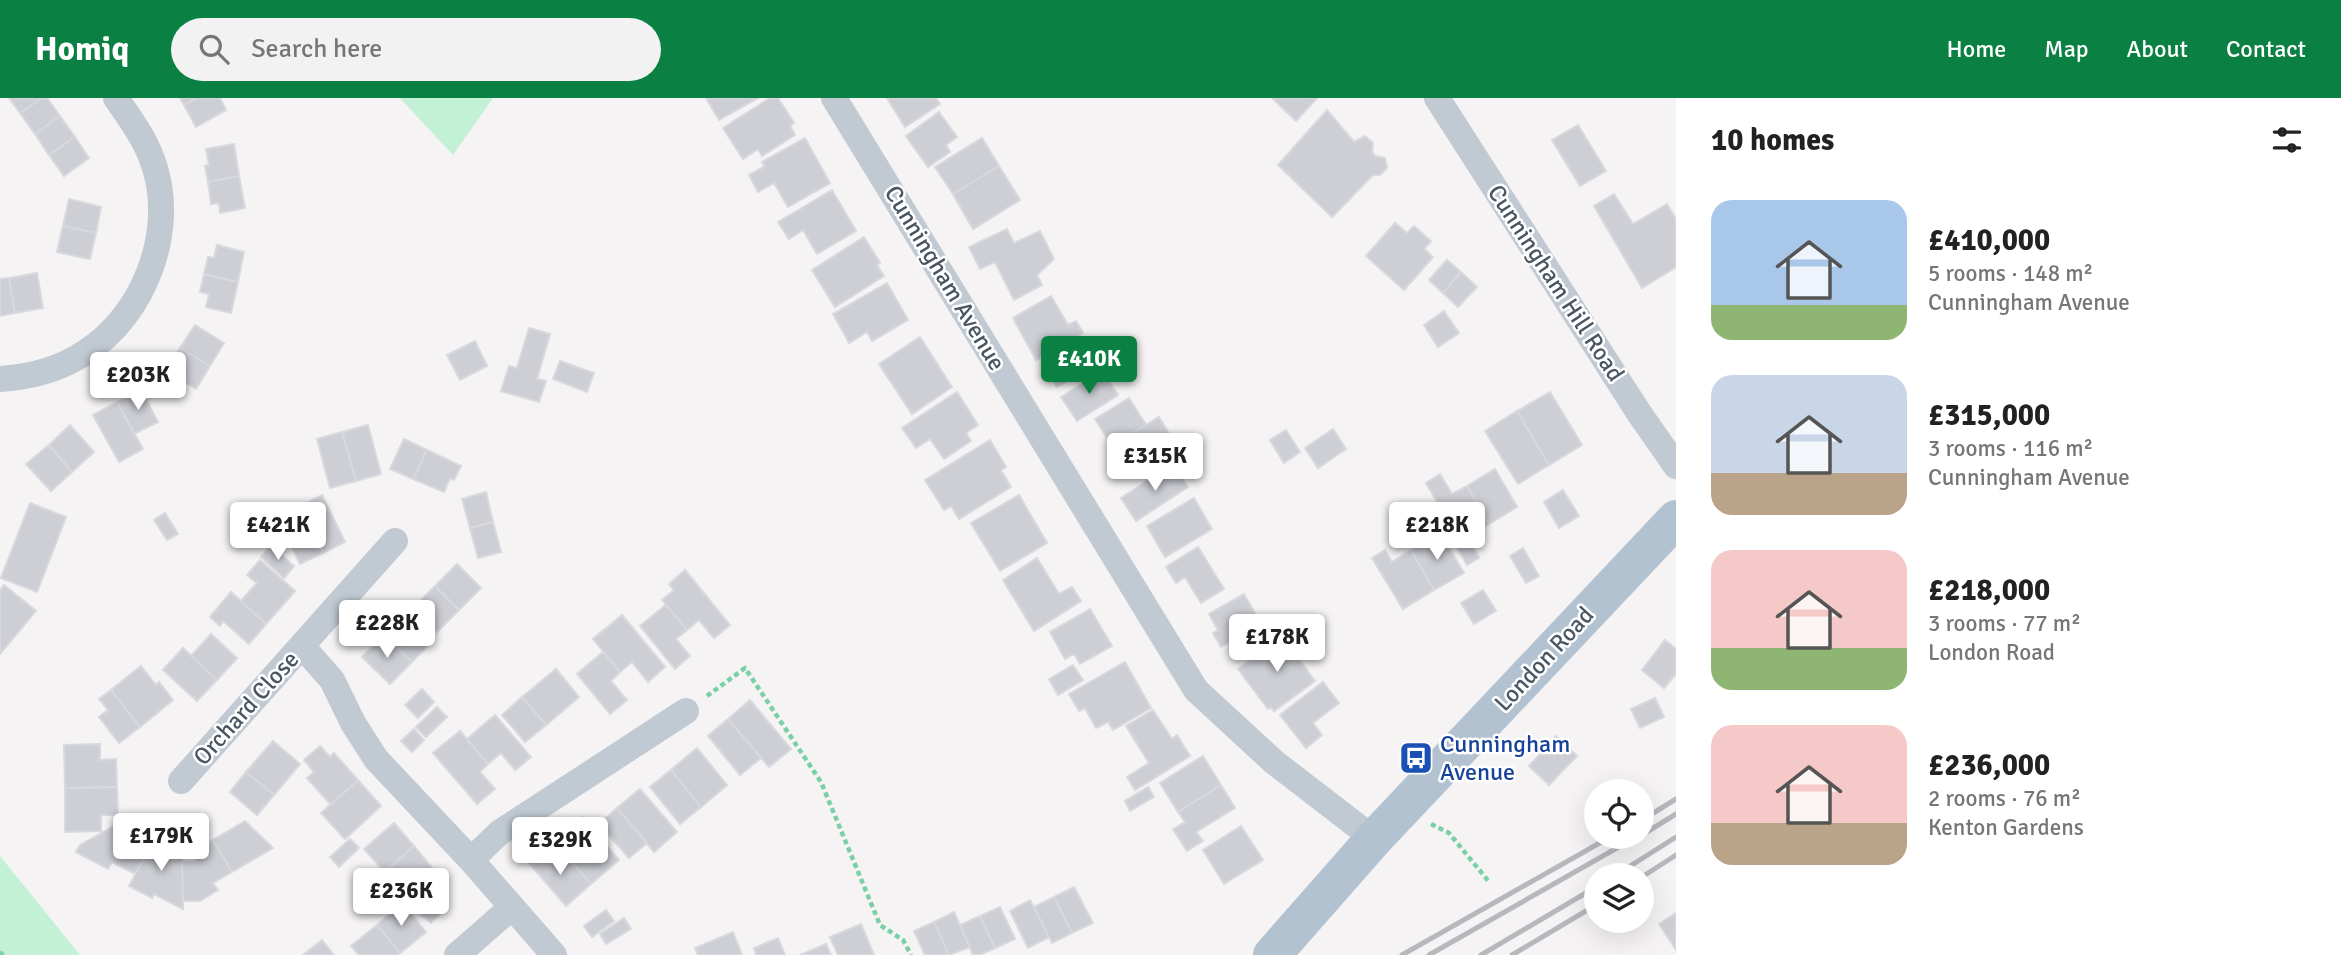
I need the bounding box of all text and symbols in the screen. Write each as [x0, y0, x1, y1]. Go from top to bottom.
search box [171, 18, 661, 81]
text: Homiq [35, 29, 129, 70]
icon: search [195, 30, 233, 68]
text: Search here [251, 33, 382, 65]
text: Home [1946, 34, 2006, 64]
text: Map [2044, 34, 2089, 64]
text: About [2127, 34, 2188, 64]
text: Contact [2226, 34, 2306, 64]
icon: filters [2268, 121, 2306, 159]
text: 10 homes [1711, 122, 1834, 159]
street label: Cunningham Hill Road [1481, 179, 1631, 387]
street label: Cunningham Avenue [878, 180, 1012, 376]
text: £410,000 [1928, 222, 2050, 259]
icon: home [1767, 228, 1851, 312]
text: 5 rooms · 148 m² [1928, 259, 2093, 288]
text: Cunningham Avenue [1928, 288, 2130, 317]
pin: £410K [1040, 336, 1138, 396]
text: £410K [1057, 344, 1121, 373]
pin: £203K [89, 352, 187, 412]
text: £203K [106, 360, 170, 389]
text: £315,000 [1928, 397, 2050, 434]
icon: home [1767, 403, 1851, 487]
pin: £315K [1106, 434, 1204, 493]
text: 3 rooms · 116 m² [1928, 434, 2093, 463]
text: £315K [1123, 441, 1187, 470]
text: Cunningham Avenue [1928, 463, 2130, 492]
pin: £421K [229, 503, 327, 562]
pin: £218K [1388, 503, 1486, 562]
text: £421K [246, 510, 310, 539]
text: £218K [1405, 510, 1469, 539]
text: £218,000 [1928, 572, 2050, 609]
icon: home [1767, 578, 1851, 662]
street label: London Road [1488, 600, 1600, 718]
pin: £228K [338, 601, 436, 660]
text: £228K [355, 608, 419, 637]
text: 3 rooms · 77 m² [1928, 609, 2081, 638]
pin: £178K [1228, 614, 1326, 674]
text: £178K [1245, 622, 1309, 651]
text: London Road [1928, 638, 2055, 667]
street label: Orchard Close [187, 645, 305, 771]
place label: Cunningham Avenue [1440, 729, 1570, 787]
bus stop icon: Cunningham Avenue [1397, 739, 1435, 777]
text: £236,000 [1928, 747, 2050, 784]
icon: home [1767, 753, 1851, 837]
map controls [1584, 779, 1654, 933]
button: locate [1584, 779, 1654, 849]
text: 2 rooms · 76 m² [1928, 784, 2081, 813]
text: Kenton Gardens [1928, 813, 2084, 842]
pin: £179K [112, 814, 210, 873]
pin: £329K [511, 818, 609, 877]
text: £179K [129, 821, 193, 850]
text: £329K [528, 825, 592, 854]
button: layers [1584, 863, 1654, 933]
pin: £236K [352, 868, 450, 928]
text: £236K [369, 876, 433, 905]

